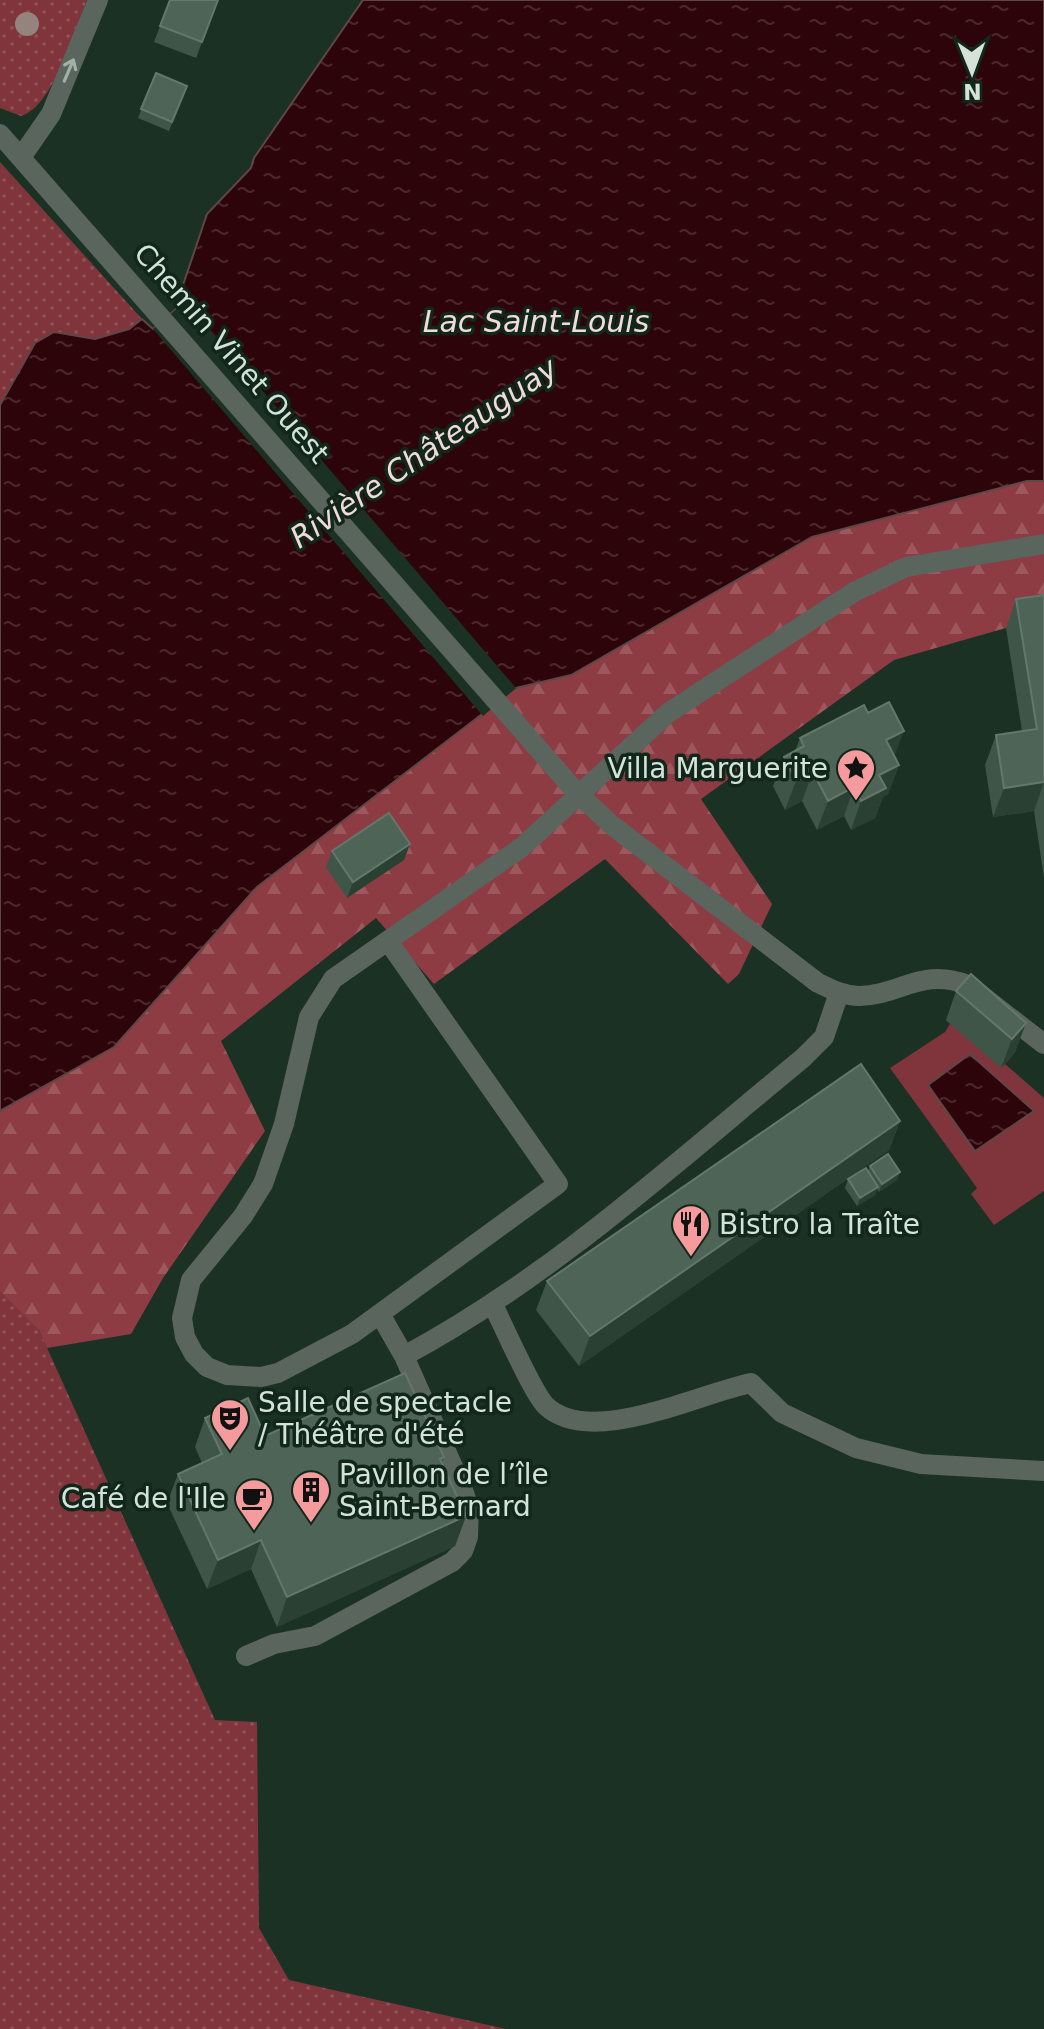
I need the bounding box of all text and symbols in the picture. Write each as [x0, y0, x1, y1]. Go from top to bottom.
north arrow [932, 32, 1012, 112]
one-way arrow [63, 58, 78, 83]
text: N [963, 79, 982, 104]
street label: Chemin Vinet Ouest [127, 237, 336, 470]
water label: Lac Saint-Louis [423, 304, 649, 339]
water label: Rivière Châteauguay [284, 350, 565, 555]
place icon: Villa Marguerite [835, 747, 877, 802]
place label: Villa Marguerite [607, 752, 828, 785]
restaurant icon: Bistro la Traîte [670, 1203, 712, 1258]
place label: Bistro la Traîte [719, 1208, 920, 1241]
place label: Salle de spectacle / Théâtre d'été [258, 1386, 512, 1451]
theatre icon: Salle de spectacle / Théâtre d'été [209, 1397, 251, 1452]
place label: Pavillon de l’île Saint-Bernard [339, 1458, 549, 1523]
building icon: Pavillon de l’île Saint-Bernard [290, 1469, 332, 1524]
cafe icon: Café de l'Ile [233, 1477, 275, 1532]
place label: Café de l'Ile [61, 1482, 226, 1515]

